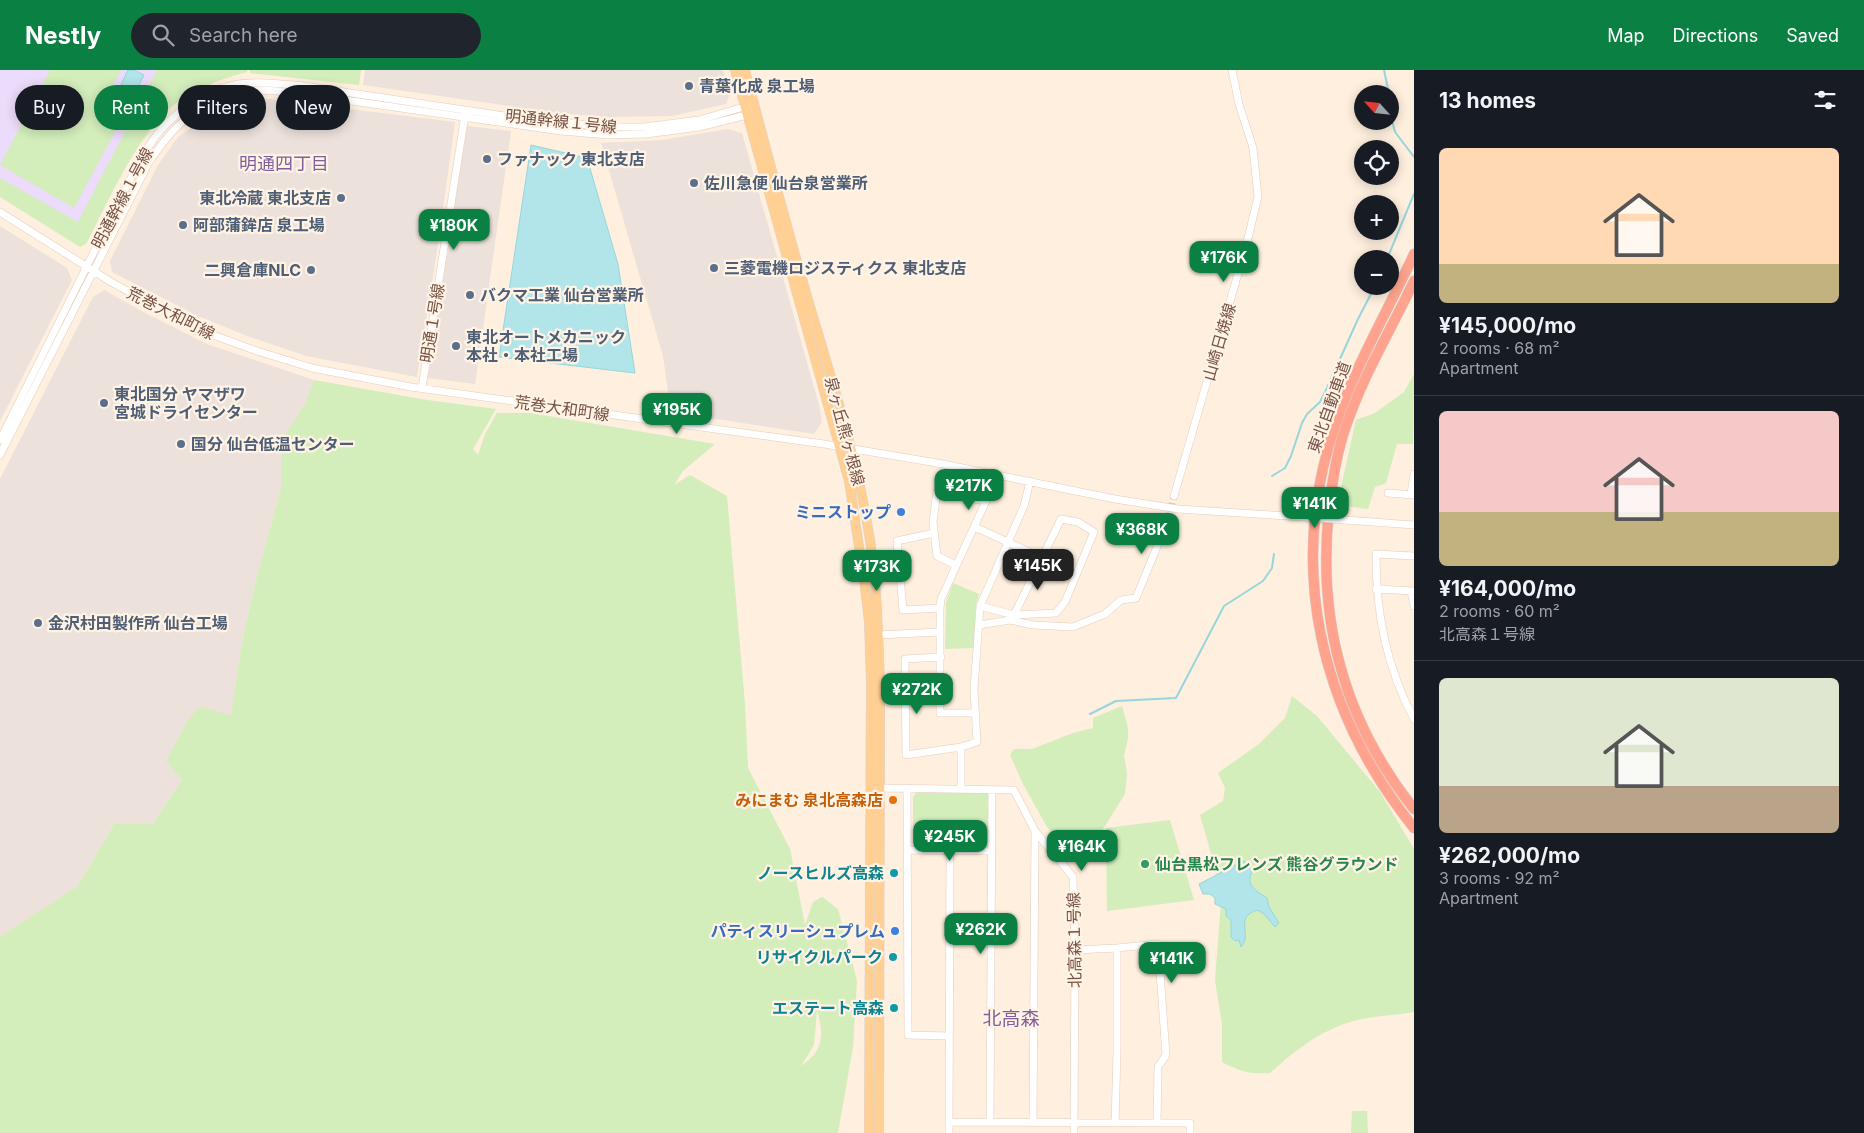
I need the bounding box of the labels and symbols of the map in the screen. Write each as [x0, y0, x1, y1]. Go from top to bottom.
place label: 青葉化成 泉工場 [699, 76, 815, 96]
marker: 青葉化成 泉工場 [683, 80, 695, 92]
north arrow [1354, 85, 1399, 130]
street label: 明通幹線１号線 [504, 105, 618, 137]
street label: 明通幹線１号線 [87, 144, 157, 252]
place label: ファナック 東北支店 [497, 149, 645, 169]
district label: 明通四丁目 [239, 153, 329, 174]
marker: ファナック 東北支店 [481, 153, 493, 165]
place label: 佐川急便 仙台泉営業所 [703, 173, 868, 193]
marker: 佐川急便 仙台泉営業所 [688, 177, 700, 189]
place label: 東北冷蔵 東北支店 [199, 188, 331, 208]
marker: 東北冷蔵 東北支店 [335, 192, 347, 204]
pin: ¥180K [419, 208, 489, 251]
place label: 阿部蒲鉾店 泉工場 [193, 215, 325, 235]
marker: 阿部蒲鉾店 泉工場 [177, 219, 189, 231]
pin: ¥176K [1189, 240, 1259, 283]
place label: 三菱電機ロジスティクス 東北支店 [724, 258, 966, 278]
place label: 二興倉庫NLC [204, 260, 301, 280]
marker: 三菱電機ロジスティクス 東北支店 [708, 262, 720, 274]
marker: 二興倉庫NLC [305, 264, 317, 276]
street label: 荒巻大和町線 [124, 282, 218, 344]
street label: 明通１号線 [416, 282, 448, 364]
place label: バクマ工業 仙台営業所 [480, 285, 644, 305]
marker: バクマ工業 仙台営業所 [464, 289, 476, 301]
street label: 山崎日焼線 [1198, 301, 1240, 383]
place label: 東北オートメカニック 本社・本社工場 [466, 327, 626, 365]
marker: 東北オートメカニック 本社・本社工場 [450, 340, 462, 352]
street label: 東北自動車道 [1303, 358, 1355, 456]
street label: 泉ヶ丘熊ヶ根線 [821, 374, 869, 488]
place label: 東北国分 ヤマザワ 宮城ドライセンター [114, 384, 258, 422]
street label: 荒巻大和町線 [513, 391, 611, 425]
pin: ¥195K [642, 392, 712, 435]
marker: 東北国分 ヤマザワ 宮城ドライセンター [98, 397, 110, 409]
place label: 国分 仙台低温センター [191, 434, 355, 454]
marker: 国分 仙台低温センター [175, 438, 187, 450]
pin: ¥217K [934, 468, 1004, 511]
pin: ¥141K [1280, 486, 1350, 529]
place label: ミニストップ [795, 502, 891, 522]
marker: ミニストップ [895, 506, 907, 518]
pin: ¥368K [1107, 512, 1177, 555]
pin: ¥145K [1003, 548, 1073, 591]
pin: ¥173K [842, 550, 912, 592]
place label: 金沢村田製作所 仙台工場 [48, 613, 228, 633]
marker: 金沢村田製作所 仙台工場 [32, 617, 44, 629]
pin: ¥272K [882, 672, 952, 715]
place label: みにまむ 泉北高森店 [735, 790, 883, 810]
marker: みにまむ 泉北高森店 [887, 794, 899, 806]
pin: ¥245K [915, 820, 985, 862]
pin: ¥164K [1047, 830, 1117, 872]
place label: 仙台黒松フレンズ 熊谷グラウンド [1154, 854, 1398, 874]
marker: 仙台黒松フレンズ 熊谷グラウンド [1139, 858, 1151, 870]
place label: ノースヒルズ高森 [757, 863, 884, 883]
marker: ノースヒルズ高森 [888, 867, 900, 879]
street label: 北高森１号線 [1063, 892, 1085, 988]
pin: ¥262K [946, 912, 1016, 955]
place label: パティスリーシュプレム [711, 921, 885, 941]
marker: パティスリーシュプレム [889, 925, 901, 937]
pin: ¥141K [1137, 942, 1207, 984]
place label: リサイクルパーク [756, 947, 883, 967]
marker: リサイクルパーク [887, 951, 899, 963]
place label: エステート高森 [772, 998, 884, 1018]
marker: エステート高森 [888, 1002, 900, 1014]
district label: 北高森 [982, 1007, 1040, 1030]

